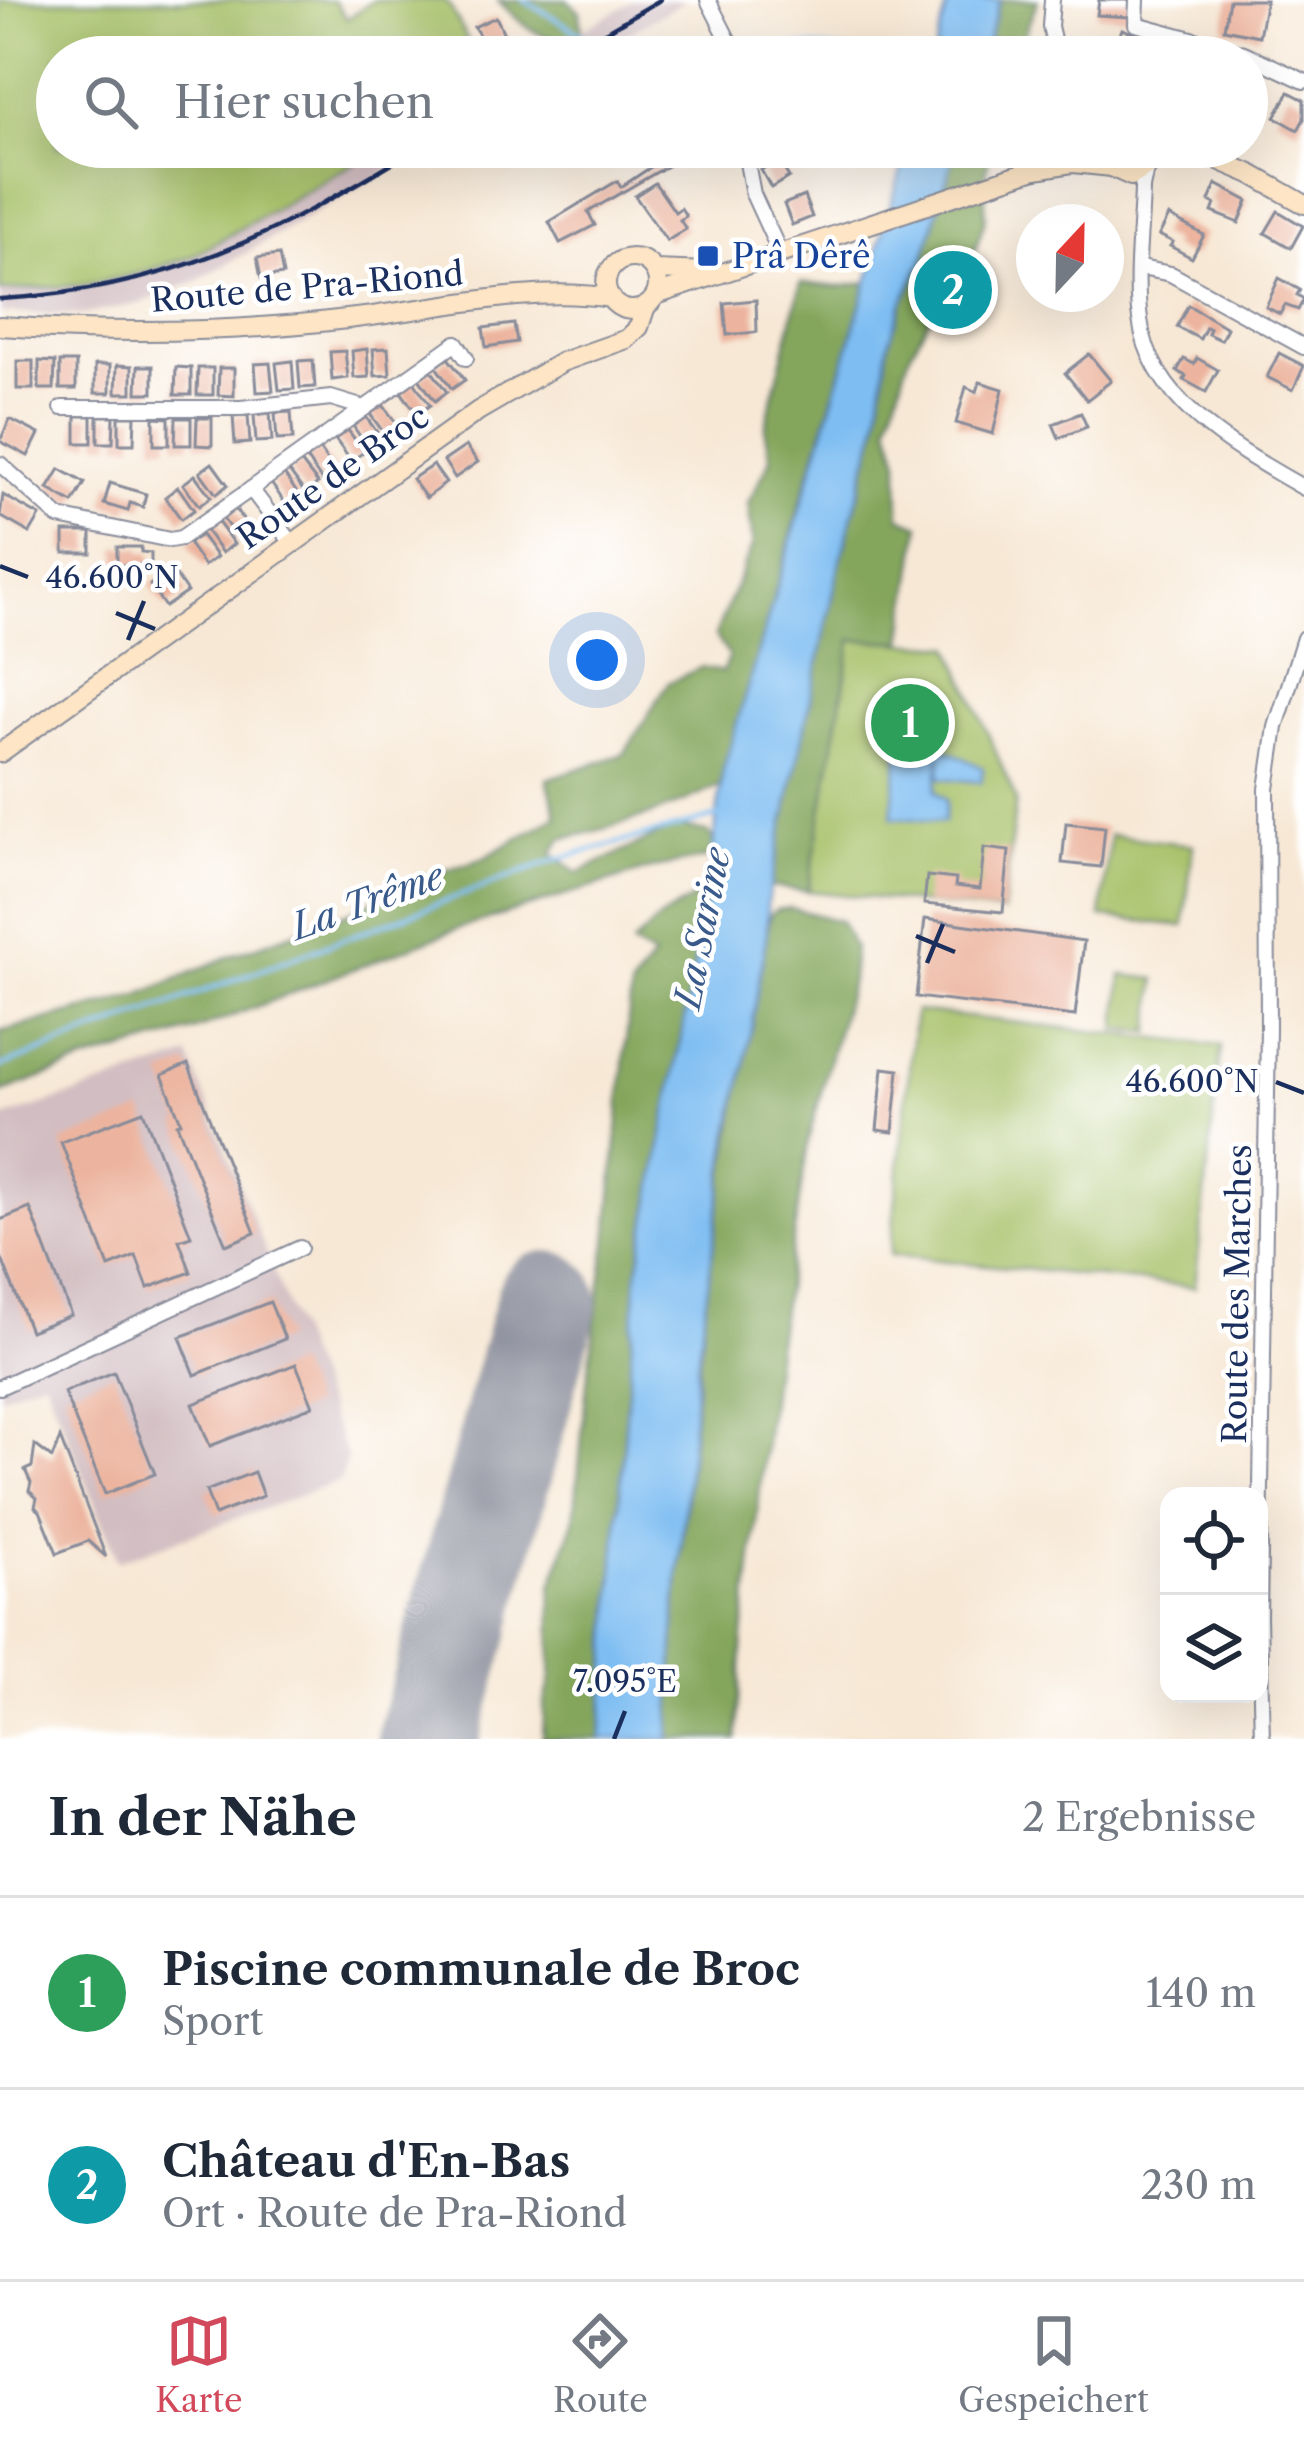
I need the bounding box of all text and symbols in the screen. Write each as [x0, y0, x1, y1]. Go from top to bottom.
search box [36, 36, 1268, 168]
icon: search [78, 69, 144, 135]
text: Hier suchen [174, 74, 434, 130]
north arrow [1016, 204, 1124, 312]
place label: Prâ Dêrê [732, 236, 871, 277]
marker: Prâ Dêrê [695, 243, 721, 269]
pin: 2 [914, 245, 992, 335]
street label: Route de Pra-Riond [149, 253, 465, 321]
street label: Route de Broc [229, 396, 437, 558]
text: 46.600°N [45, 559, 179, 596]
your location [567, 630, 627, 690]
pin: 1 [871, 678, 949, 768]
water label: La Sarine [664, 842, 739, 1015]
water label: La Trême [282, 853, 451, 950]
text: 46.600°N [1125, 1063, 1259, 1100]
street label: Route des Marches [1214, 1144, 1260, 1444]
map controls [1160, 1487, 1268, 1703]
button: locate [1160, 1487, 1268, 1595]
button: layers [1160, 1595, 1268, 1703]
text: 7.095°E [573, 1663, 677, 1700]
text: In der Nähe [48, 1786, 357, 1848]
text: 2 Ergebnisse [1022, 1793, 1256, 1841]
text: Piscine communale de Broc [162, 1941, 800, 1997]
text: 1 [78, 1969, 96, 2017]
text: 140 m [1146, 1969, 1256, 2017]
text: Sport [162, 1997, 263, 2045]
text: Château d'En-Bas [162, 2133, 570, 2189]
text: 2 [75, 2161, 99, 2209]
text: 230 m [1141, 2161, 1256, 2209]
text: Ort · Route de Pra-Riond [162, 2189, 627, 2237]
tab: Karte [155, 2308, 242, 2421]
tab: Route [553, 2308, 648, 2421]
tab: Gespeichert [958, 2308, 1149, 2421]

